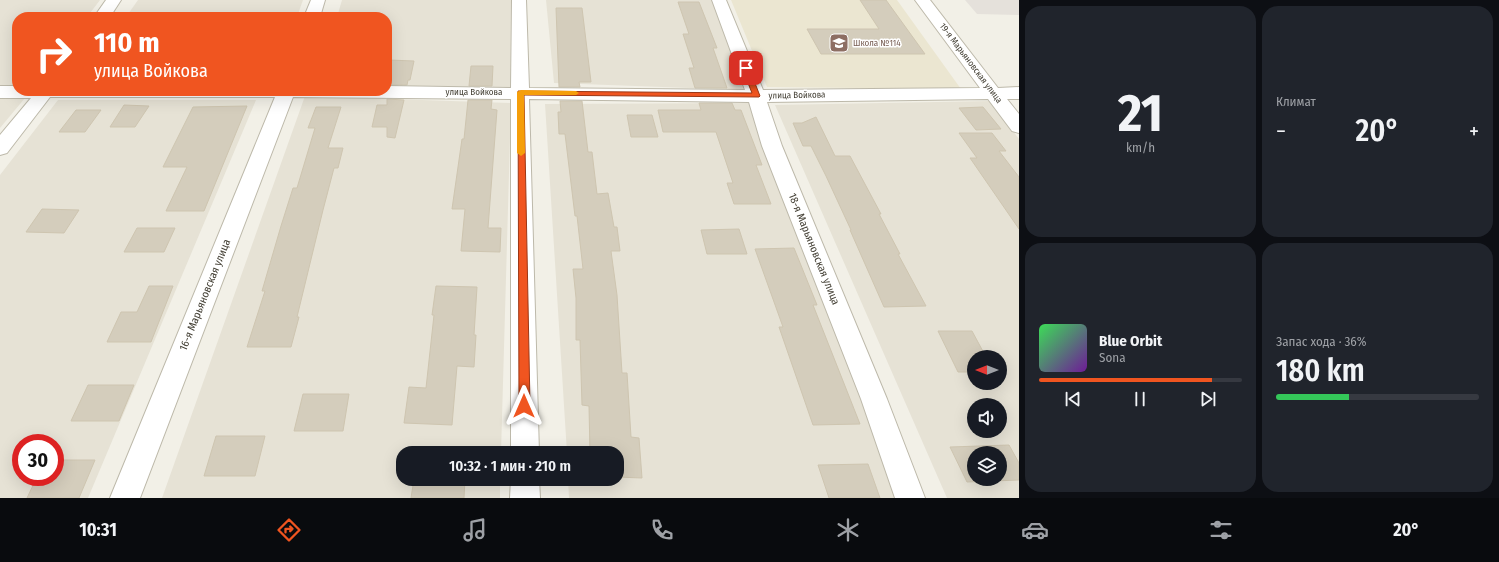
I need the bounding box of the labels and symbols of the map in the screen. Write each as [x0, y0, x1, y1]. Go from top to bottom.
street label: 19-я Марьяновская улица [938, 21, 1005, 105]
school or university icon: Школа №114 [828, 32, 850, 54]
place label: Школа №114 [853, 38, 901, 48]
pin [729, 51, 763, 85]
street label: улица Войкова [446, 87, 503, 97]
street label: улица Войкова [768, 89, 826, 100]
street label: 18-я Марьяновская улица [786, 191, 842, 307]
street label: 16-я Марьяновская улица [177, 237, 233, 353]
north arrow [967, 350, 1007, 390]
position arrow [503, 385, 545, 427]
speed limit sign: 30 [12, 434, 64, 486]

